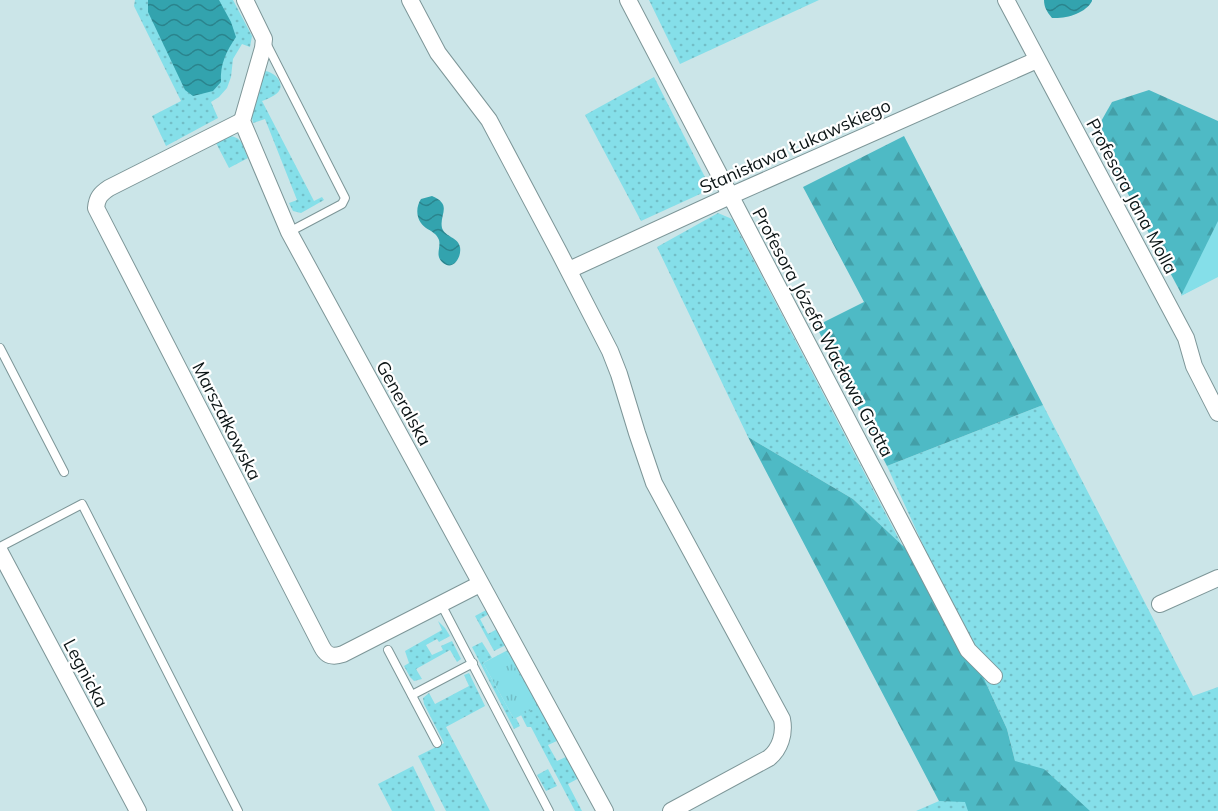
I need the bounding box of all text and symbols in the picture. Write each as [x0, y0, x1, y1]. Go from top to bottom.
street label: Stanisława Łukawskiego [696, 93, 894, 199]
street label: Profesora Jana Molla [1081, 114, 1183, 278]
street label: Profesora Józefa Wacława Grotta [747, 203, 899, 461]
street label: Generalska [371, 356, 437, 450]
street label: Marszałkowska [187, 358, 267, 484]
street label: Legnicka [58, 635, 114, 711]

